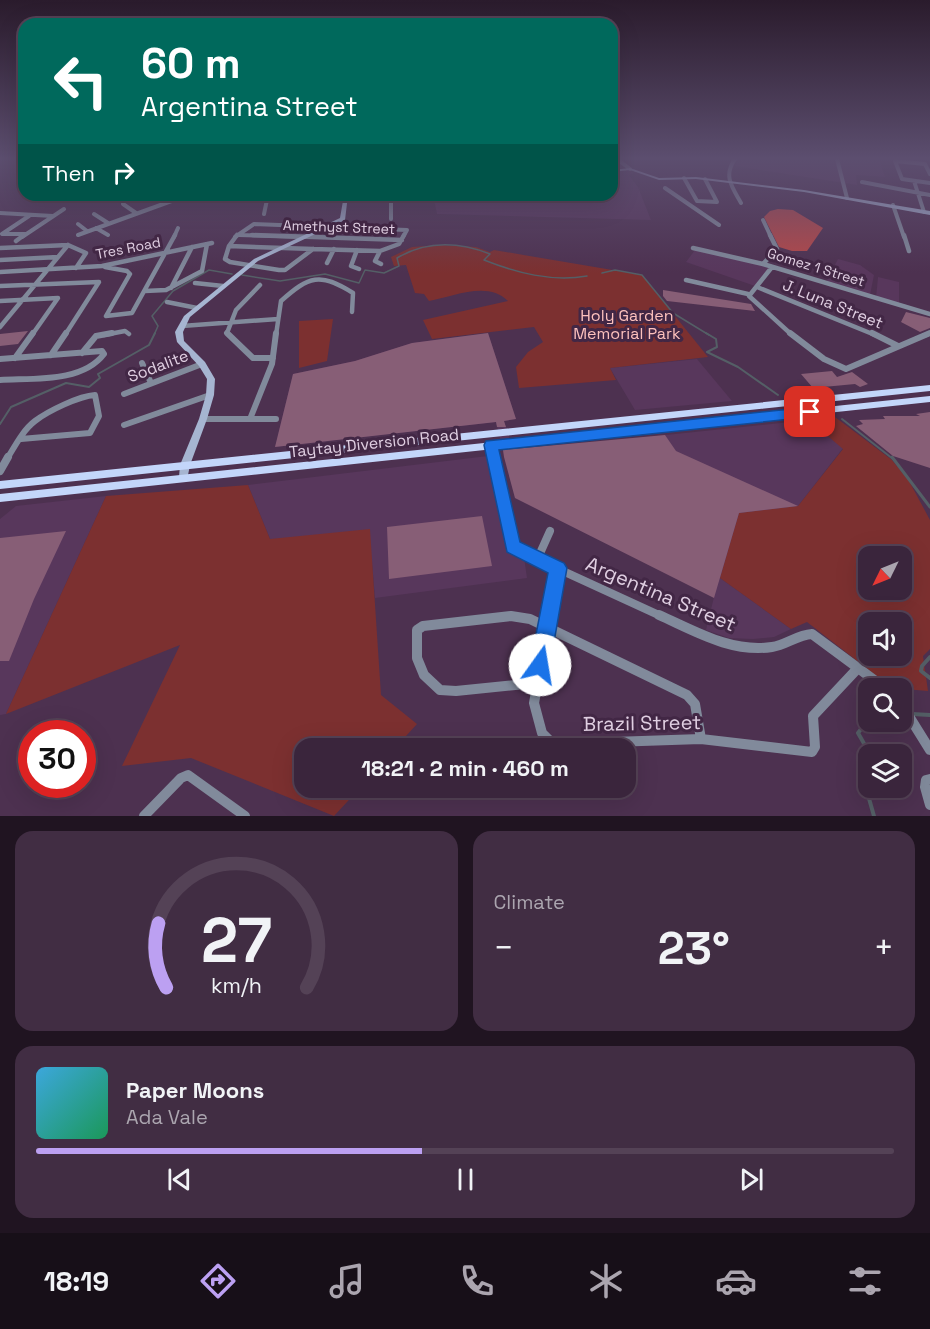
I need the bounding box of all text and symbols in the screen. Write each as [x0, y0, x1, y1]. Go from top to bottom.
text: 60 m [141, 37, 241, 90]
icon: left [42, 42, 120, 120]
text: Argentina Street [141, 89, 358, 124]
icon: right [107, 156, 140, 189]
text: Then [42, 159, 95, 187]
street label: Amethyst Street [283, 216, 395, 238]
street label: Tres Road [94, 233, 162, 263]
street label: Gomez 1 Street [765, 244, 867, 290]
street label: J. Luna Street [780, 274, 886, 334]
park label: Holy Garden Memorial Park [573, 305, 681, 344]
street label: Sodalite [125, 345, 191, 387]
pin [784, 386, 835, 437]
icon: arrive [793, 395, 826, 428]
street label: Taytay Diversion Road [288, 424, 460, 462]
north arrow [858, 546, 912, 600]
map controls [858, 546, 912, 798]
street label: Argentina Street [582, 551, 740, 637]
button: sound [858, 612, 912, 666]
position arrow [508, 633, 572, 697]
button: search [858, 678, 912, 732]
street label: Brazil Street [583, 709, 701, 737]
speed limit sign: 30 [18, 720, 96, 798]
button: layers [858, 744, 912, 798]
text: 18:21 · 2 min · 460 m [361, 754, 569, 782]
text: Climate [494, 889, 565, 915]
text: 27 [201, 901, 272, 980]
text: 23° [658, 920, 730, 977]
text: − [494, 927, 514, 969]
text: + [874, 927, 894, 969]
text: km/h [211, 972, 262, 999]
text: Paper Moons [126, 1076, 264, 1104]
text: Ada Vale [126, 1104, 208, 1130]
icon: previous [163, 1163, 196, 1196]
icon: pause [449, 1163, 482, 1196]
icon: next [735, 1163, 768, 1196]
icon: directions [197, 1260, 239, 1302]
icon: music [326, 1260, 368, 1302]
icon: phone [456, 1260, 498, 1302]
icon: climate [585, 1260, 627, 1302]
icon: car [715, 1260, 757, 1302]
icon: filters [844, 1260, 886, 1302]
text: 18:19 [44, 1264, 109, 1299]

